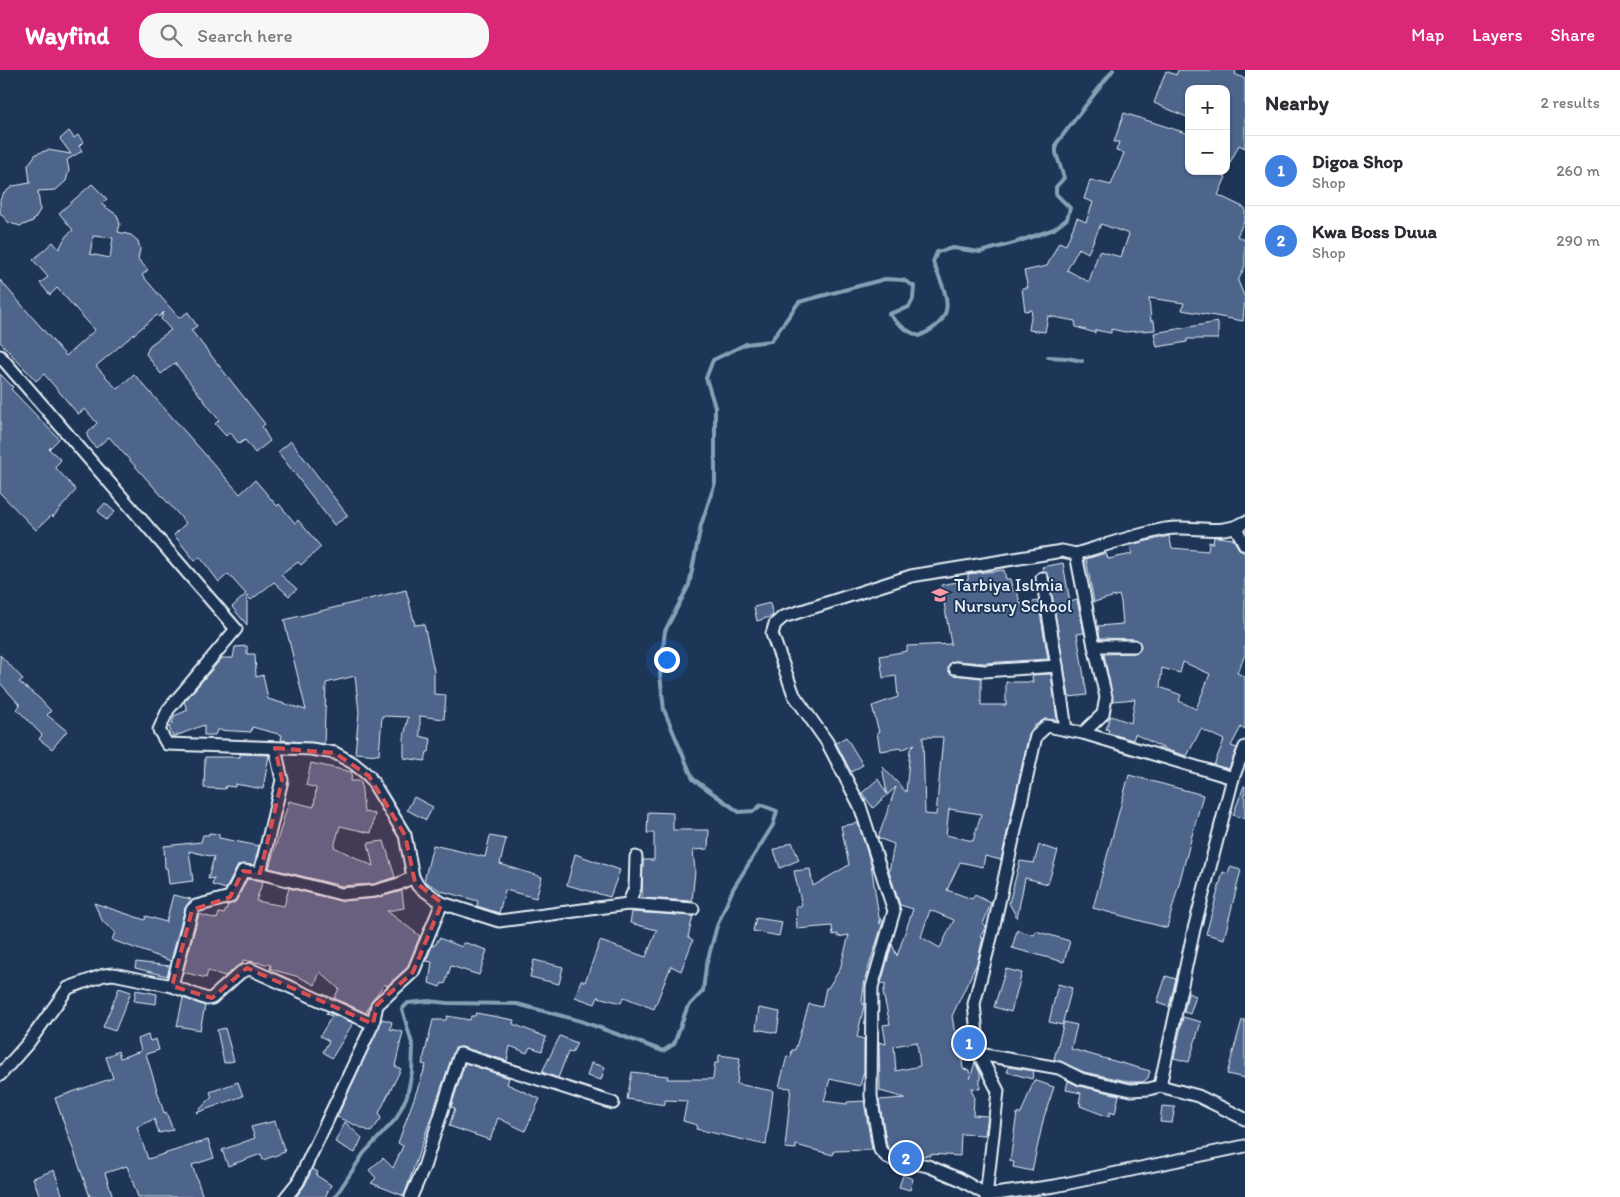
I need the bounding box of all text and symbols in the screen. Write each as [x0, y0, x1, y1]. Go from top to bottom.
search box [139, 13, 489, 58]
text: Wayfind [25, 21, 109, 50]
icon: search [157, 21, 185, 49]
text: Search here [197, 24, 293, 47]
text: Map [1411, 24, 1444, 46]
text: Layers [1472, 24, 1522, 46]
text: Share [1550, 24, 1595, 46]
map controls [1185, 85, 1230, 175]
button: + [1185, 85, 1230, 130]
text: Nearby [1265, 90, 1329, 115]
text: 2 results [1540, 93, 1600, 112]
button: − [1185, 130, 1230, 175]
text: Digoa Shop [1312, 150, 1403, 173]
text: 1 [1277, 161, 1285, 180]
text: 260 m [1556, 161, 1600, 180]
text: Shop [1312, 173, 1346, 192]
text: Kwa Boss Duua [1312, 220, 1437, 243]
text: 2 [1277, 231, 1285, 250]
text: 290 m [1556, 231, 1600, 250]
text: Shop [1312, 243, 1346, 262]
place label: Tarbiya Islmia Nursury School [954, 574, 1072, 617]
school or university icon: Tarbiya Islmia Nursury School [930, 585, 950, 605]
your location [654, 647, 680, 673]
pin: 1 [953, 1024, 985, 1062]
pin: 2 [890, 1139, 922, 1177]

